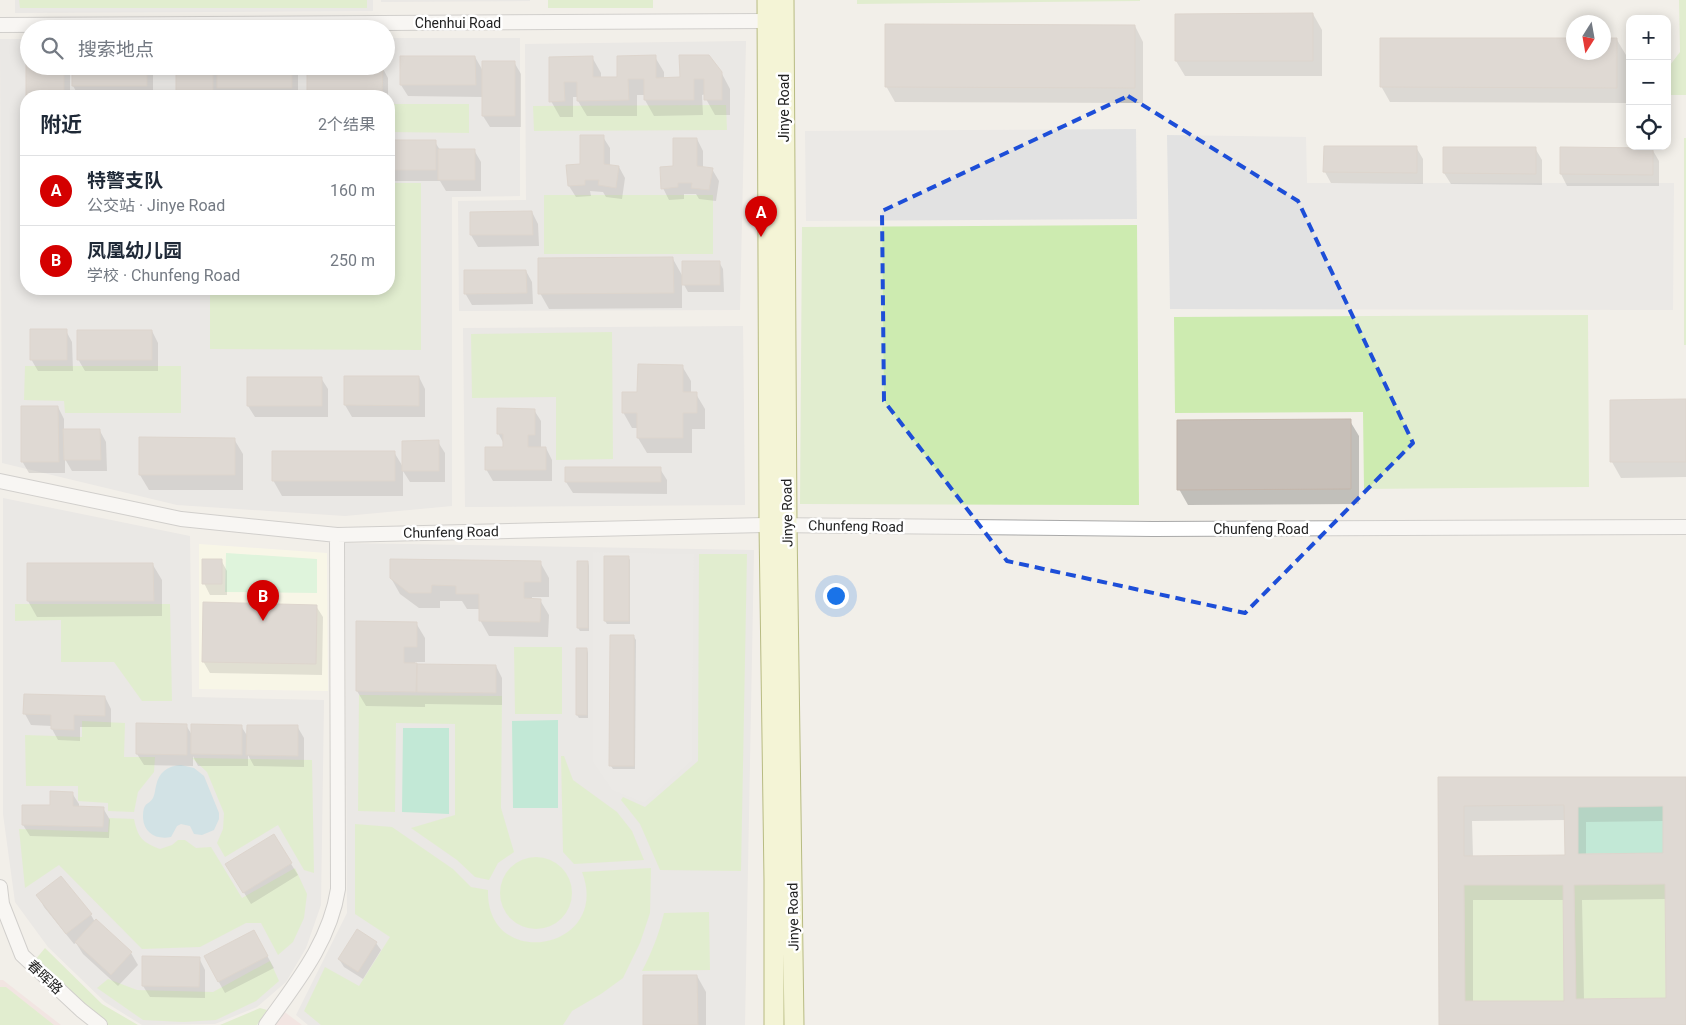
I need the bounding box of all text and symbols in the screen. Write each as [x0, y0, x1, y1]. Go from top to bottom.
street label: Chenhui Road [415, 15, 501, 31]
north arrow [1566, 15, 1611, 60]
map controls [1626, 15, 1671, 150]
button: + [1626, 15, 1671, 60]
search box [20, 20, 395, 75]
icon: search [38, 34, 66, 62]
text: 搜索地点 [78, 38, 154, 61]
button: − [1626, 60, 1671, 105]
street label: Jinye Road [776, 74, 792, 142]
button: locate [1626, 105, 1671, 150]
text: 附近 [40, 113, 82, 137]
text: 2个结果 [318, 115, 375, 134]
text: 特警支队 [87, 169, 163, 192]
text: A [51, 181, 61, 200]
text: 160 m [330, 181, 375, 200]
text: 公交站 · Jinye Road [87, 196, 225, 215]
pin: A [745, 196, 777, 237]
text: 凤凰幼儿园 [87, 239, 182, 262]
text: B [51, 251, 61, 270]
text: 250 m [330, 251, 375, 270]
text: 学校 · Chunfeng Road [87, 266, 240, 285]
street label: Jinye Road [778, 479, 796, 547]
street label: Chunfeng Road [808, 517, 904, 535]
street label: Chunfeng Road [1213, 521, 1309, 537]
street label: Chunfeng Road [403, 523, 499, 541]
pin: B [247, 580, 279, 621]
your location [823, 583, 849, 609]
street label: Jinye Road [784, 883, 802, 951]
street label: 春晖路 [24, 957, 66, 997]

